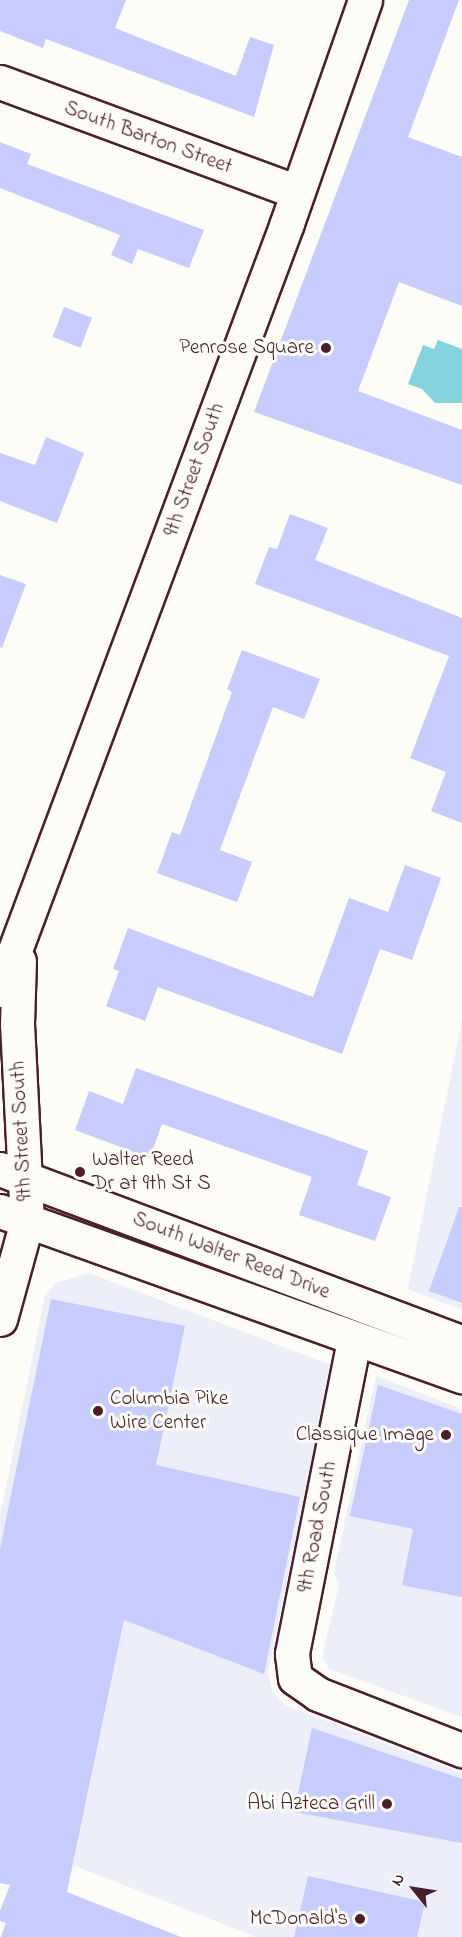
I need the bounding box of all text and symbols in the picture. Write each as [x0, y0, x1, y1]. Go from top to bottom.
street label: South Barton Street [60, 96, 236, 180]
place label: Penrose Square [179, 335, 314, 361]
marker: Penrose Square [319, 341, 333, 355]
street label: 9th Street South [159, 400, 231, 540]
street label: 9th Street South [6, 1060, 38, 1202]
place label: Walter Reed Dr at 9th St S [92, 1147, 211, 1197]
marker: Walter Reed Dr at 9th St S [73, 1165, 87, 1179]
street label: South Walter Reed Drive [129, 1207, 333, 1305]
place label: Columbia Pike Wire Center [110, 1386, 228, 1436]
marker: Columbia Pike Wire Center [91, 1404, 105, 1418]
place label: Classique Image [296, 1422, 434, 1448]
marker: Classique Image [439, 1428, 453, 1442]
street label: 9th Road South [293, 1459, 343, 1595]
place label: Abi Azteca Grill [247, 1791, 375, 1817]
marker: Abi Azteca Grill [380, 1797, 394, 1811]
north arrow [384, 1859, 444, 1919]
text: N [385, 1869, 412, 1891]
place label: McDonald's [250, 1906, 348, 1932]
marker: McDonald's [353, 1912, 367, 1926]

